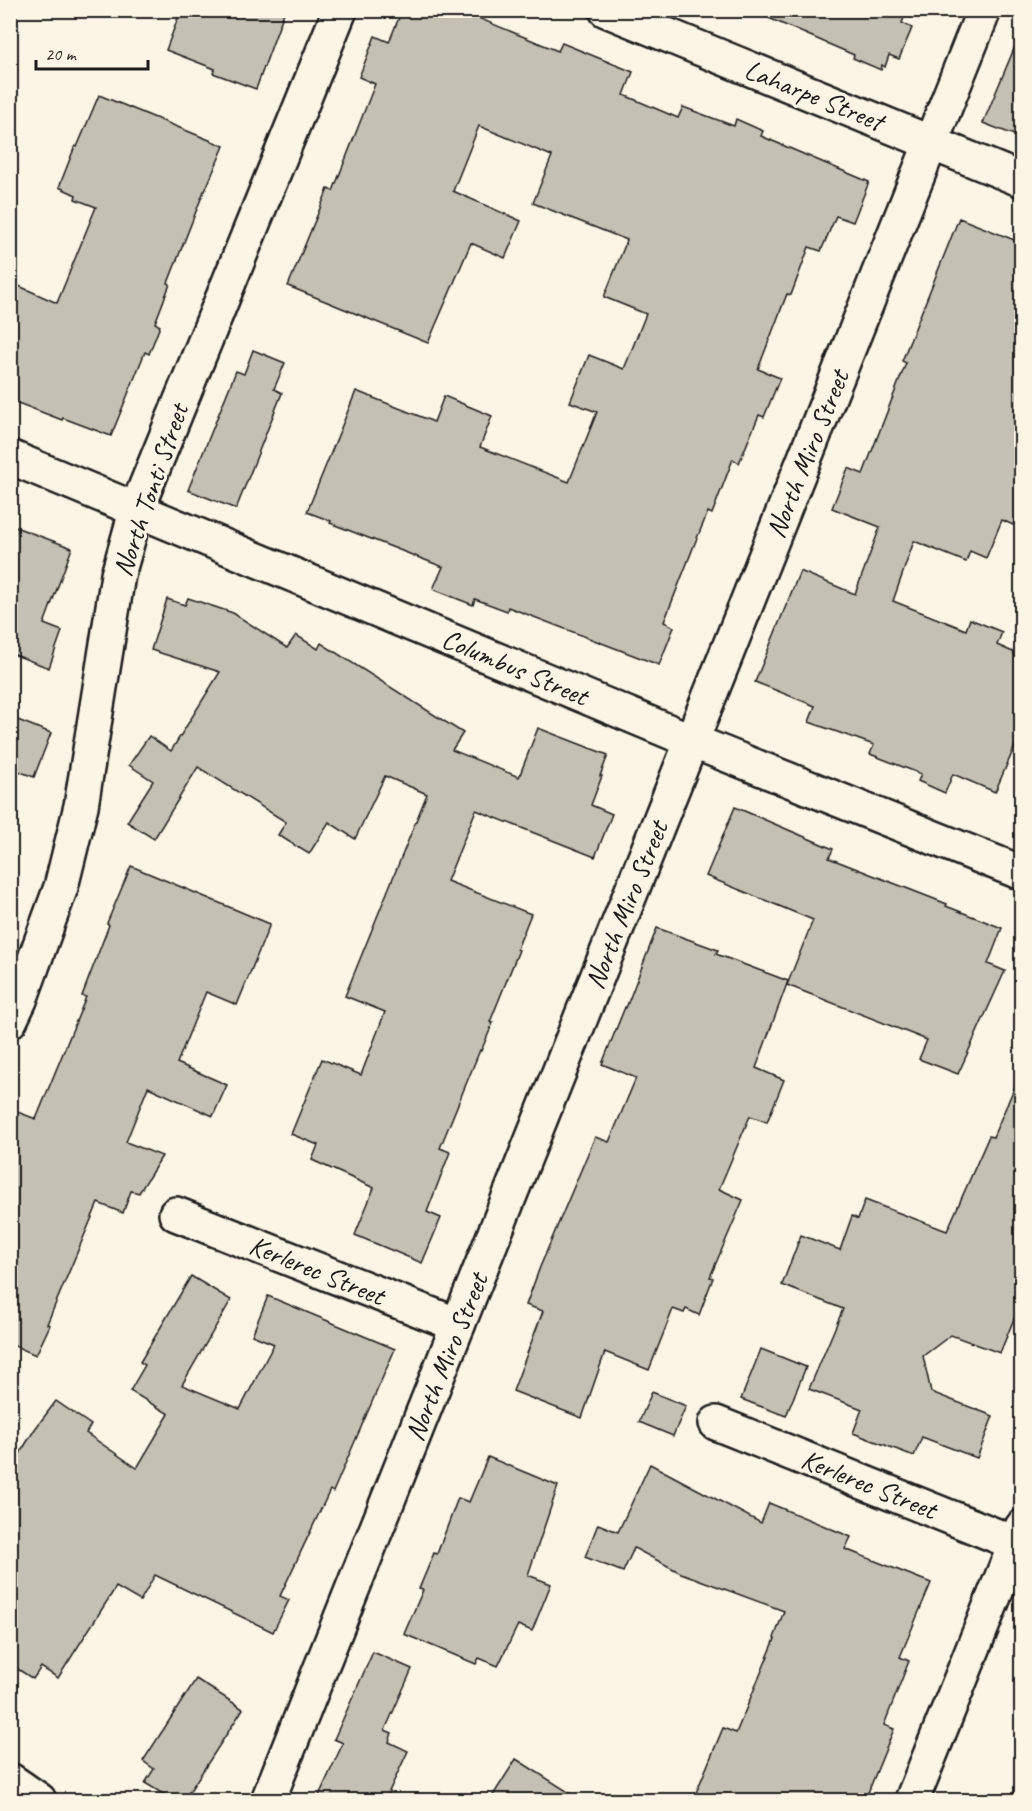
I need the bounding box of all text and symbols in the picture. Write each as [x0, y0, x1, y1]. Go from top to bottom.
scale bar [36, 33, 148, 71]
text: 20 m [45, 43, 78, 65]
street label: Laharpe Street [740, 51, 892, 140]
street label: North Miro Street [758, 363, 857, 543]
street label: North Tonti Street [104, 397, 197, 581]
street label: Columbus Street [437, 621, 596, 714]
street label: North Miro Street [577, 814, 676, 994]
street label: Kerlerec Street [245, 1227, 392, 1314]
street label: North Miro Street [397, 1266, 496, 1446]
street label: Kerlerec Street [797, 1441, 944, 1528]

